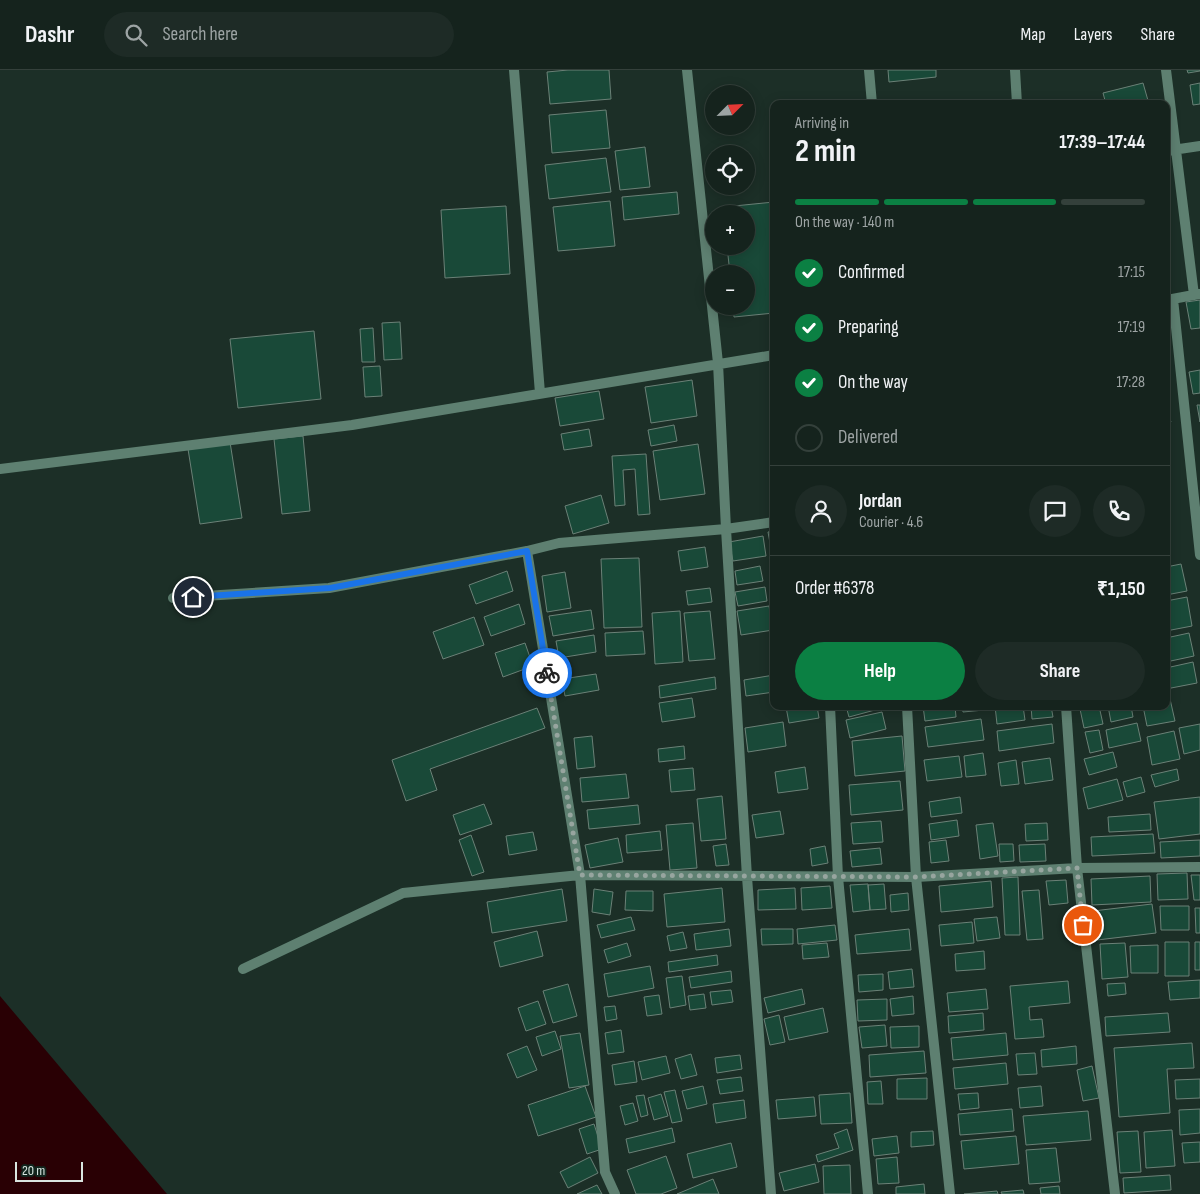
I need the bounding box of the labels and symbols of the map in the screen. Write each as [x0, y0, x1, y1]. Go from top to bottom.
north arrow [705, 85, 755, 135]
pin [172, 576, 214, 618]
courier [522, 648, 572, 698]
pin [1062, 904, 1104, 946]
scale bar [15, 1159, 82, 1182]

